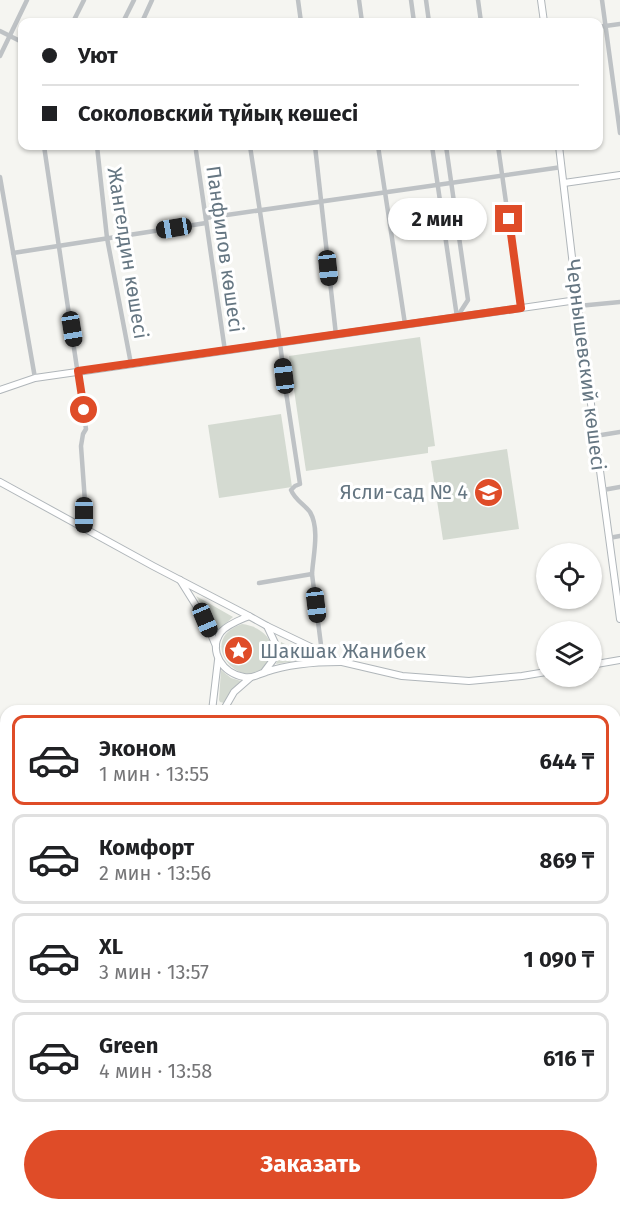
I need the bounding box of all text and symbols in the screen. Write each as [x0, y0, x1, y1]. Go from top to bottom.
text: Уют [78, 42, 118, 69]
text: Соколовский тұйық көшесі [78, 100, 358, 127]
street label: Панфилов көшесі [201, 164, 249, 334]
street label: Жангелдин көшесі [103, 165, 153, 341]
callout: 2 мин [389, 198, 488, 240]
route end [495, 205, 522, 232]
text: 2 мин [411, 207, 464, 231]
car [155, 216, 193, 240]
car [317, 249, 339, 287]
street label: Чернышевский көшесі [561, 258, 611, 472]
car [60, 310, 84, 348]
car [273, 357, 295, 395]
route start [70, 396, 97, 423]
school or university icon: Ясли-сад № 4 [473, 476, 505, 508]
place label: Ясли-сад № 4 [340, 480, 468, 504]
car [75, 497, 93, 533]
map controls [536, 543, 602, 687]
button: locate [536, 543, 602, 609]
car [305, 586, 327, 624]
car [190, 600, 220, 640]
button: layers [536, 621, 602, 687]
place icon: Шакшак Жанибек [223, 635, 255, 667]
place label: Шакшак Жанибек [260, 639, 427, 663]
icon: car [27, 733, 81, 787]
text: Эконом [99, 735, 176, 762]
text: 644 ₸ [540, 748, 594, 775]
text: 1 мин · 13:55 [99, 762, 209, 786]
icon: car [27, 832, 81, 886]
text: Комфорт [99, 834, 194, 861]
text: 869 ₸ [540, 847, 594, 874]
text: 2 мин · 13:56 [99, 861, 211, 885]
icon: car [27, 931, 81, 985]
text: XL [99, 933, 123, 960]
text: 1 090 ₸ [524, 946, 594, 973]
text: 3 мин · 13:57 [99, 960, 209, 984]
icon: car [27, 1030, 81, 1084]
text: Green [99, 1032, 158, 1059]
text: 616 ₸ [543, 1045, 594, 1072]
text: 4 мин · 13:58 [99, 1059, 212, 1083]
button: Заказать [24, 1130, 597, 1199]

